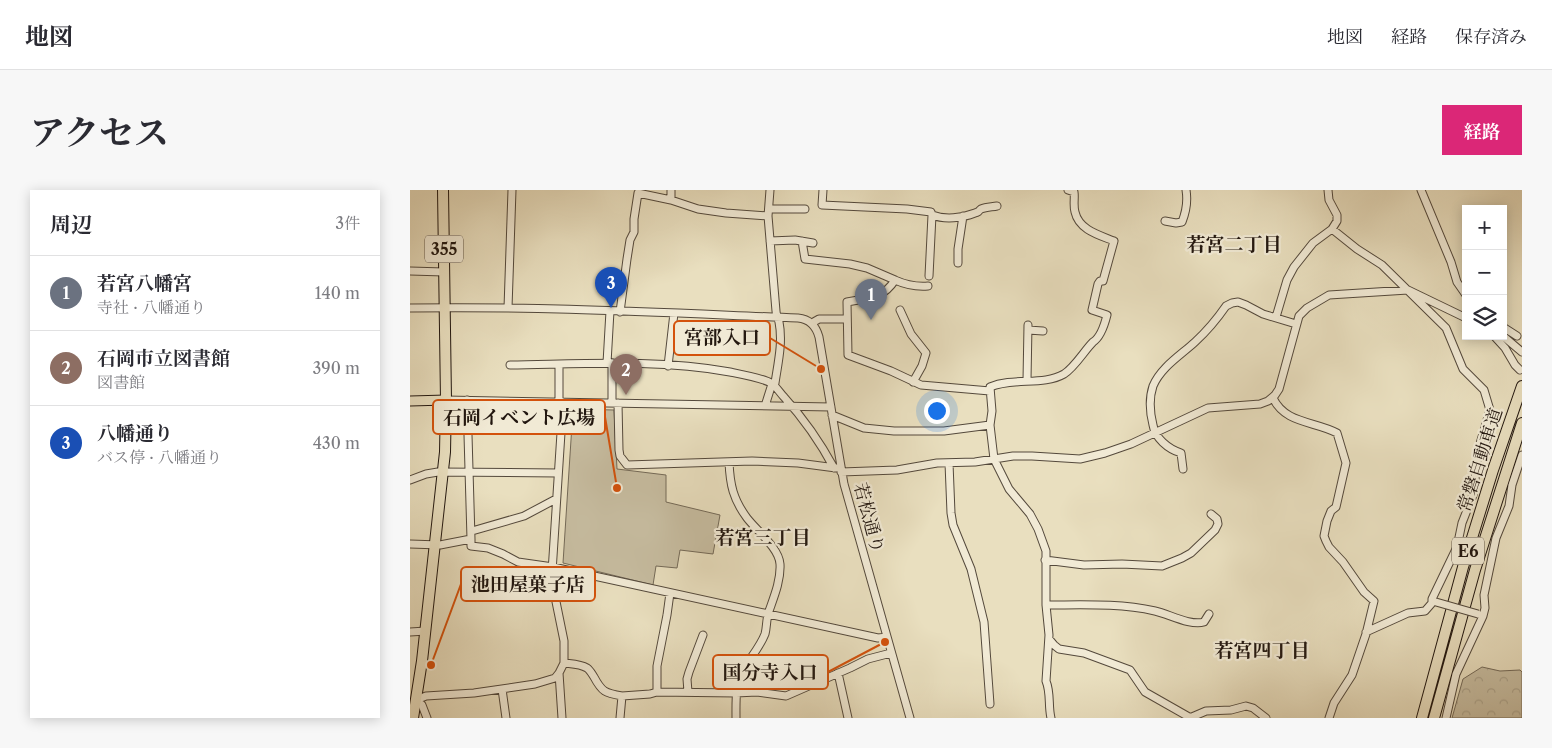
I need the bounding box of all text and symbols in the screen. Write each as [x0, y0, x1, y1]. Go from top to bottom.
text: 地図 [25, 22, 73, 51]
text: 地図 [1327, 26, 1363, 48]
text: 経路 [1391, 26, 1427, 48]
text: 保存済み [1455, 26, 1527, 48]
button: 経路 [1442, 105, 1522, 155]
text: アクセス [30, 111, 169, 154]
map controls [1462, 205, 1507, 340]
button: + [1462, 205, 1507, 250]
text: 周辺 [50, 212, 92, 237]
text: 3件 [335, 213, 360, 233]
district label: 若宮二丁目 [1186, 233, 1282, 256]
road number: 355 [425, 236, 463, 262]
button: − [1462, 250, 1507, 295]
pin: 3 [595, 267, 627, 308]
text: 若宮八幡宮 [97, 272, 192, 295]
pin: 1 [855, 279, 887, 320]
text: 1 [62, 283, 70, 303]
text: 140 m [315, 283, 360, 303]
button: layers [1462, 295, 1507, 340]
text: 寺社 · 八幡通り [97, 297, 206, 317]
callout: 宮部入口 [674, 321, 770, 355]
text: 宮部入口 [684, 326, 760, 349]
text: 石岡市立図書館 [97, 347, 230, 370]
pin: 2 [610, 354, 642, 395]
text: 2 [61, 358, 71, 378]
text: 390 m [313, 358, 360, 378]
text: 図書館 [97, 372, 145, 392]
your location [924, 398, 950, 424]
callout: 石岡イベント広場 [433, 400, 605, 434]
street label: 常磐自動車道 [1453, 405, 1507, 515]
text: 石岡イベント広場 [443, 406, 595, 429]
text: 八幡通り [97, 422, 173, 445]
text: 3 [61, 433, 71, 453]
text: 430 m [313, 433, 360, 453]
text: バス停 · 八幡通り [97, 447, 222, 467]
street label: 若松通り [849, 480, 889, 556]
district label: 若宮三丁目 [715, 526, 811, 549]
road number: E6 [1452, 538, 1484, 564]
callout: 池田屋菓子店 [461, 567, 595, 601]
text: 池田屋菓子店 [471, 573, 585, 596]
district label: 若宮四丁目 [1214, 639, 1310, 662]
callout: 国分寺入口 [713, 655, 828, 689]
text: 国分寺入口 [722, 661, 818, 684]

